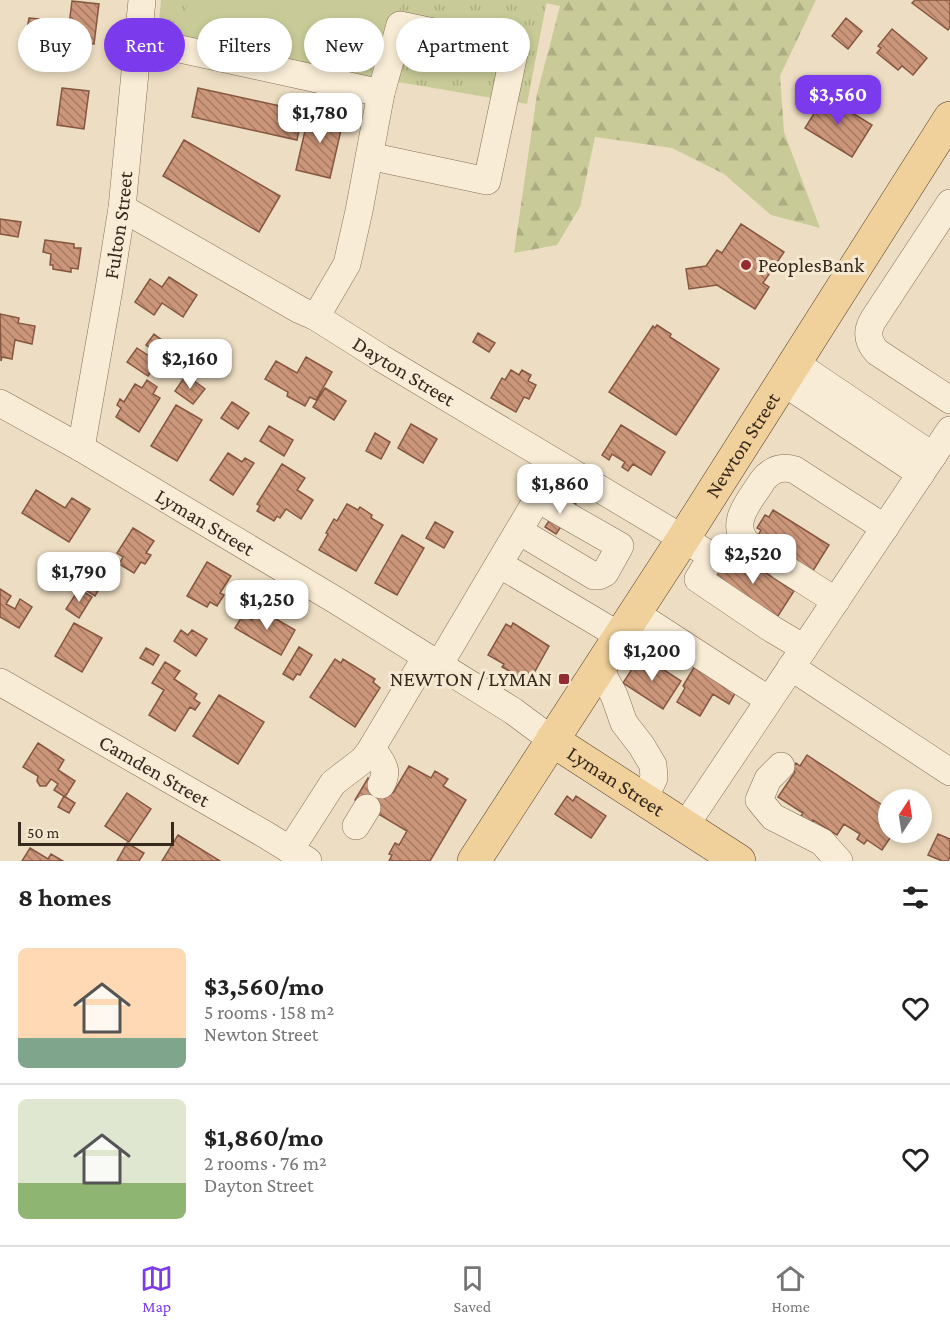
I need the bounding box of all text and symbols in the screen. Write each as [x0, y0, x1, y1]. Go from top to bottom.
chip: Buy [18, 18, 92, 72]
chip: Rent [104, 18, 185, 72]
chip: Filters [197, 18, 292, 72]
chip: New [304, 18, 384, 72]
chip: Apartment [396, 18, 530, 72]
pin: $3,560 [789, 75, 887, 126]
text: $3,560 [809, 83, 867, 105]
pin: $1,780 [271, 93, 369, 144]
text: $1,780 [292, 101, 348, 123]
street label: Fulton Street [99, 169, 138, 281]
place label: PeoplesBank [758, 253, 864, 277]
marker: PeoplesBank [739, 258, 753, 272]
street label: Dayton Street [348, 331, 460, 412]
pin: $2,160 [141, 339, 239, 390]
text: $2,160 [162, 347, 218, 369]
street label: Newton Street [700, 387, 785, 502]
pin: $1,860 [511, 464, 609, 515]
text: $1,860 [531, 472, 589, 494]
street label: Lyman Street [151, 483, 260, 561]
pin: $2,520 [704, 534, 802, 585]
text: $2,520 [724, 542, 782, 564]
pin: $1,790 [30, 552, 128, 603]
text: $1,790 [51, 560, 107, 582]
pin: $1,250 [218, 580, 316, 631]
text: $1,250 [239, 588, 295, 610]
pin: $1,200 [603, 631, 701, 682]
text: $1,200 [623, 639, 681, 661]
place label: NEWTON / LYMAN [390, 667, 552, 691]
marker: NEWTON / LYMAN [557, 672, 571, 686]
street label: Camden Street [95, 730, 215, 813]
street label: Lyman Street [563, 741, 670, 822]
north arrow [878, 789, 932, 843]
map controls [878, 789, 932, 843]
scale bar [18, 819, 174, 846]
text: 50 m [27, 824, 59, 841]
icon: filters [899, 881, 932, 914]
text: 8 homes [18, 883, 111, 912]
icon: home [66, 972, 138, 1044]
text: $3,560/mo [204, 972, 324, 1001]
icon: heart [899, 992, 932, 1025]
text: 5 rooms · 158 m² [204, 1001, 334, 1023]
text: Newton Street [204, 1023, 318, 1045]
icon: home [66, 1123, 138, 1195]
text: $1,860/mo [204, 1123, 324, 1152]
icon: heart [899, 1143, 932, 1176]
text: 2 rooms · 76 m² [204, 1152, 327, 1174]
text: Dayton Street [204, 1174, 314, 1196]
tab: Map [140, 1262, 173, 1315]
tab: Saved [454, 1262, 491, 1315]
tab: Home [771, 1262, 810, 1315]

